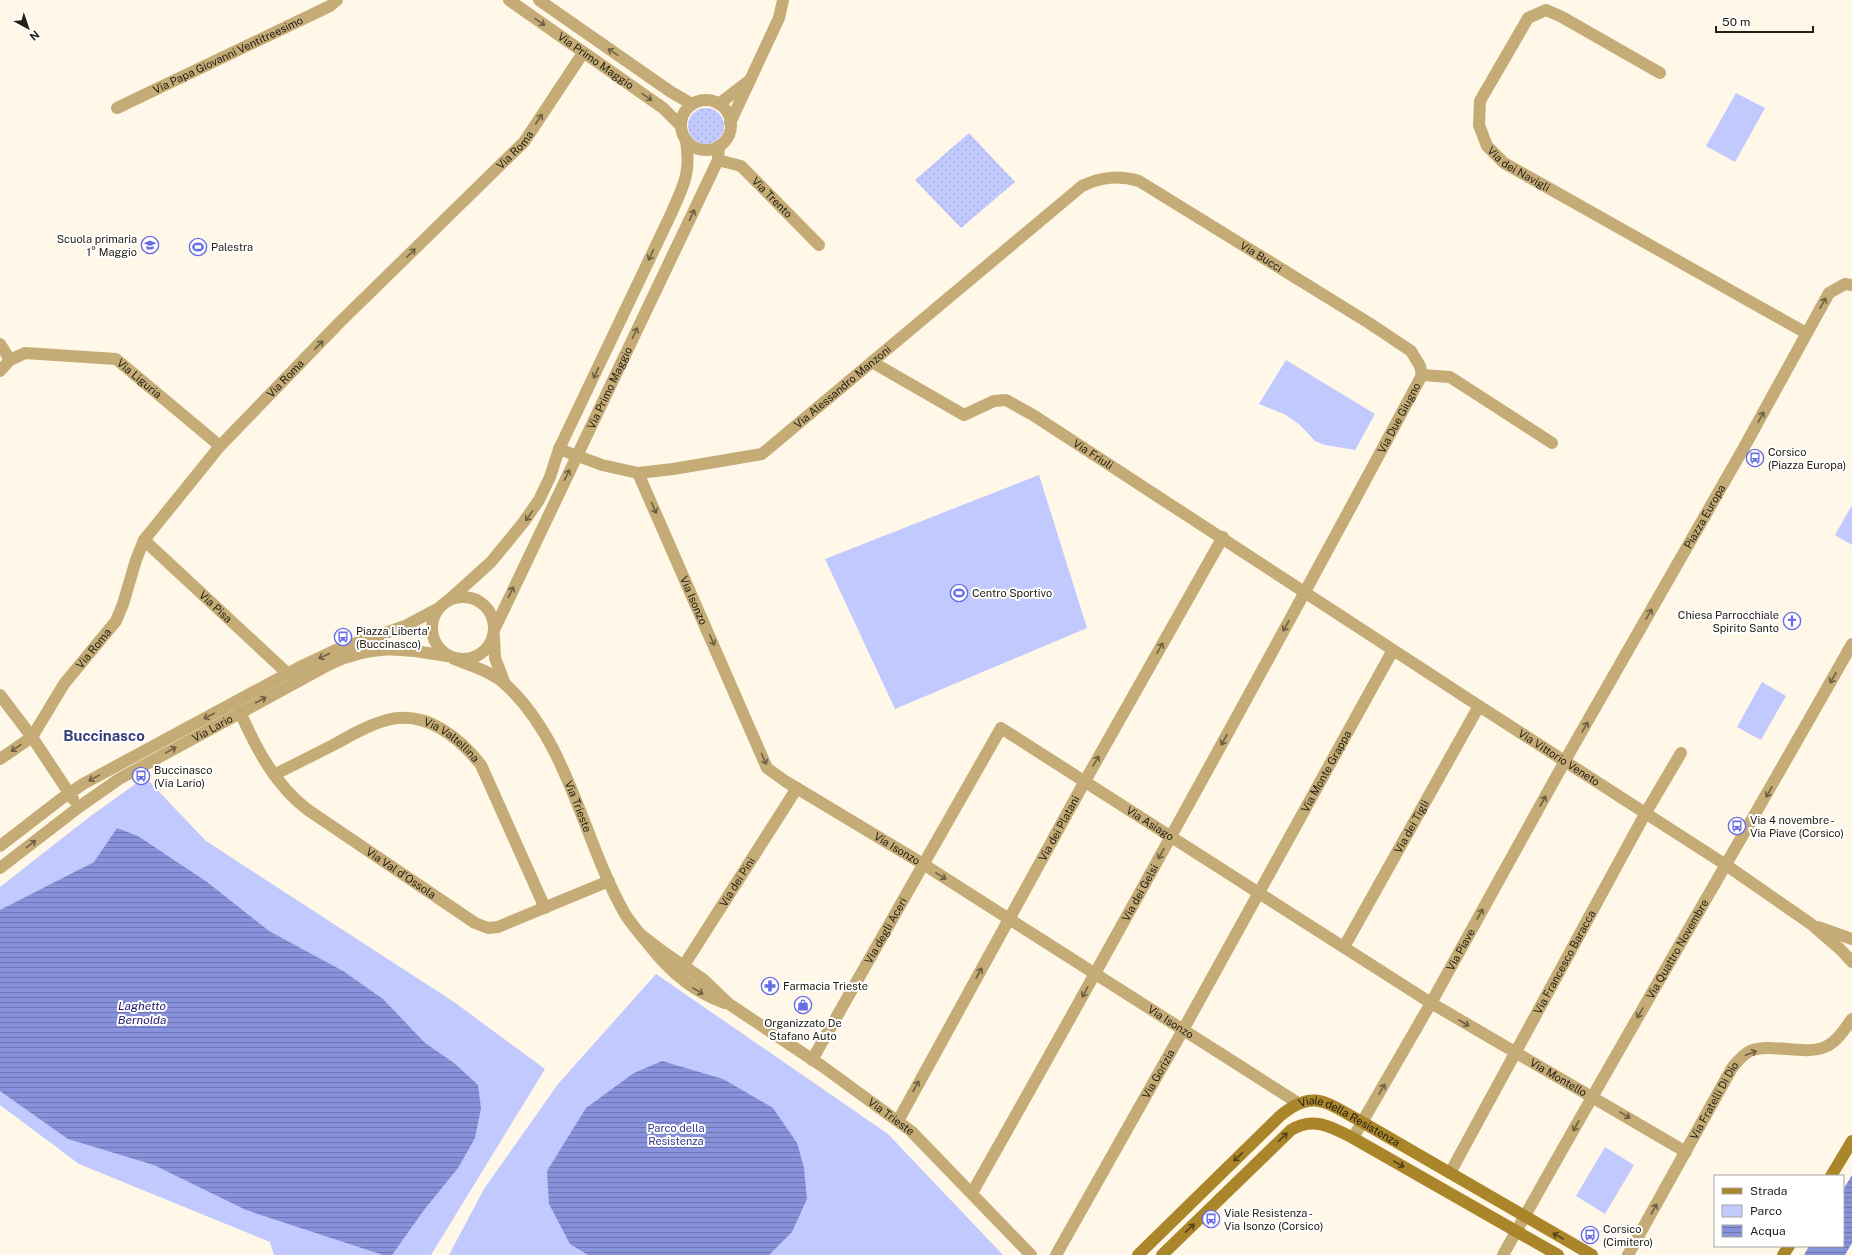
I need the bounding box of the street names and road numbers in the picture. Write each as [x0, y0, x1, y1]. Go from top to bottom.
street label: Via Papa Giovanni Ventitreesimo [151, 14, 305, 96]
street label: Via Primo Maggio [556, 30, 636, 92]
street label: Via Roma [494, 129, 536, 172]
street label: Via dei Navigli [1485, 144, 1552, 194]
street label: Via Trento [750, 175, 795, 220]
street label: Via Bucci [1238, 239, 1285, 274]
street label: Via Alessandro Manzoni [792, 343, 893, 431]
street label: Via Primo Maggio [585, 345, 634, 431]
street label: Via Liguria [115, 356, 164, 401]
street label: Via Roma [264, 357, 306, 400]
street label: Via Due Giugno [1375, 380, 1423, 455]
street label: Via Friuli [1071, 437, 1115, 472]
street label: Piazza Europa [1682, 482, 1728, 551]
street label: Via Isonzo [678, 574, 710, 626]
street label: Via Pisa [197, 589, 235, 625]
street label: Via Roma [74, 626, 113, 671]
street label: Via Lario [190, 712, 235, 744]
street label: Via Valtellina [422, 715, 482, 764]
street label: Via Vittorio Veneto [1516, 727, 1602, 788]
street label: Via Monte Grappa [1299, 728, 1353, 814]
street label: Via Trieste [563, 779, 594, 834]
street label: Via dei Platani [1036, 794, 1082, 863]
street label: Via dei Tigli [1392, 798, 1431, 855]
street label: Via Asiago [1124, 804, 1176, 843]
street label: Via Isonzo [872, 830, 922, 867]
street label: Via Val d'Ossola [364, 845, 438, 901]
street label: Via dei Pini [717, 855, 757, 909]
street label: Via dei Gelsi [1119, 862, 1160, 923]
street label: Via degli Aceri [862, 895, 909, 966]
street label: Via Quattro Novembre [1644, 897, 1711, 1001]
street label: Via Francesco Baracca [1532, 908, 1598, 1016]
street label: Via Piave [1444, 926, 1477, 973]
street label: Via Isonzo [1146, 1003, 1196, 1041]
street label: Via Gorizia [1140, 1047, 1177, 1101]
street label: Via Montello [1528, 1056, 1589, 1099]
street label: Via Fratelli Di Dio [1688, 1059, 1741, 1141]
street label: Viale della Resistenza [1297, 1094, 1402, 1149]
street label: Via Trieste [866, 1096, 917, 1137]

